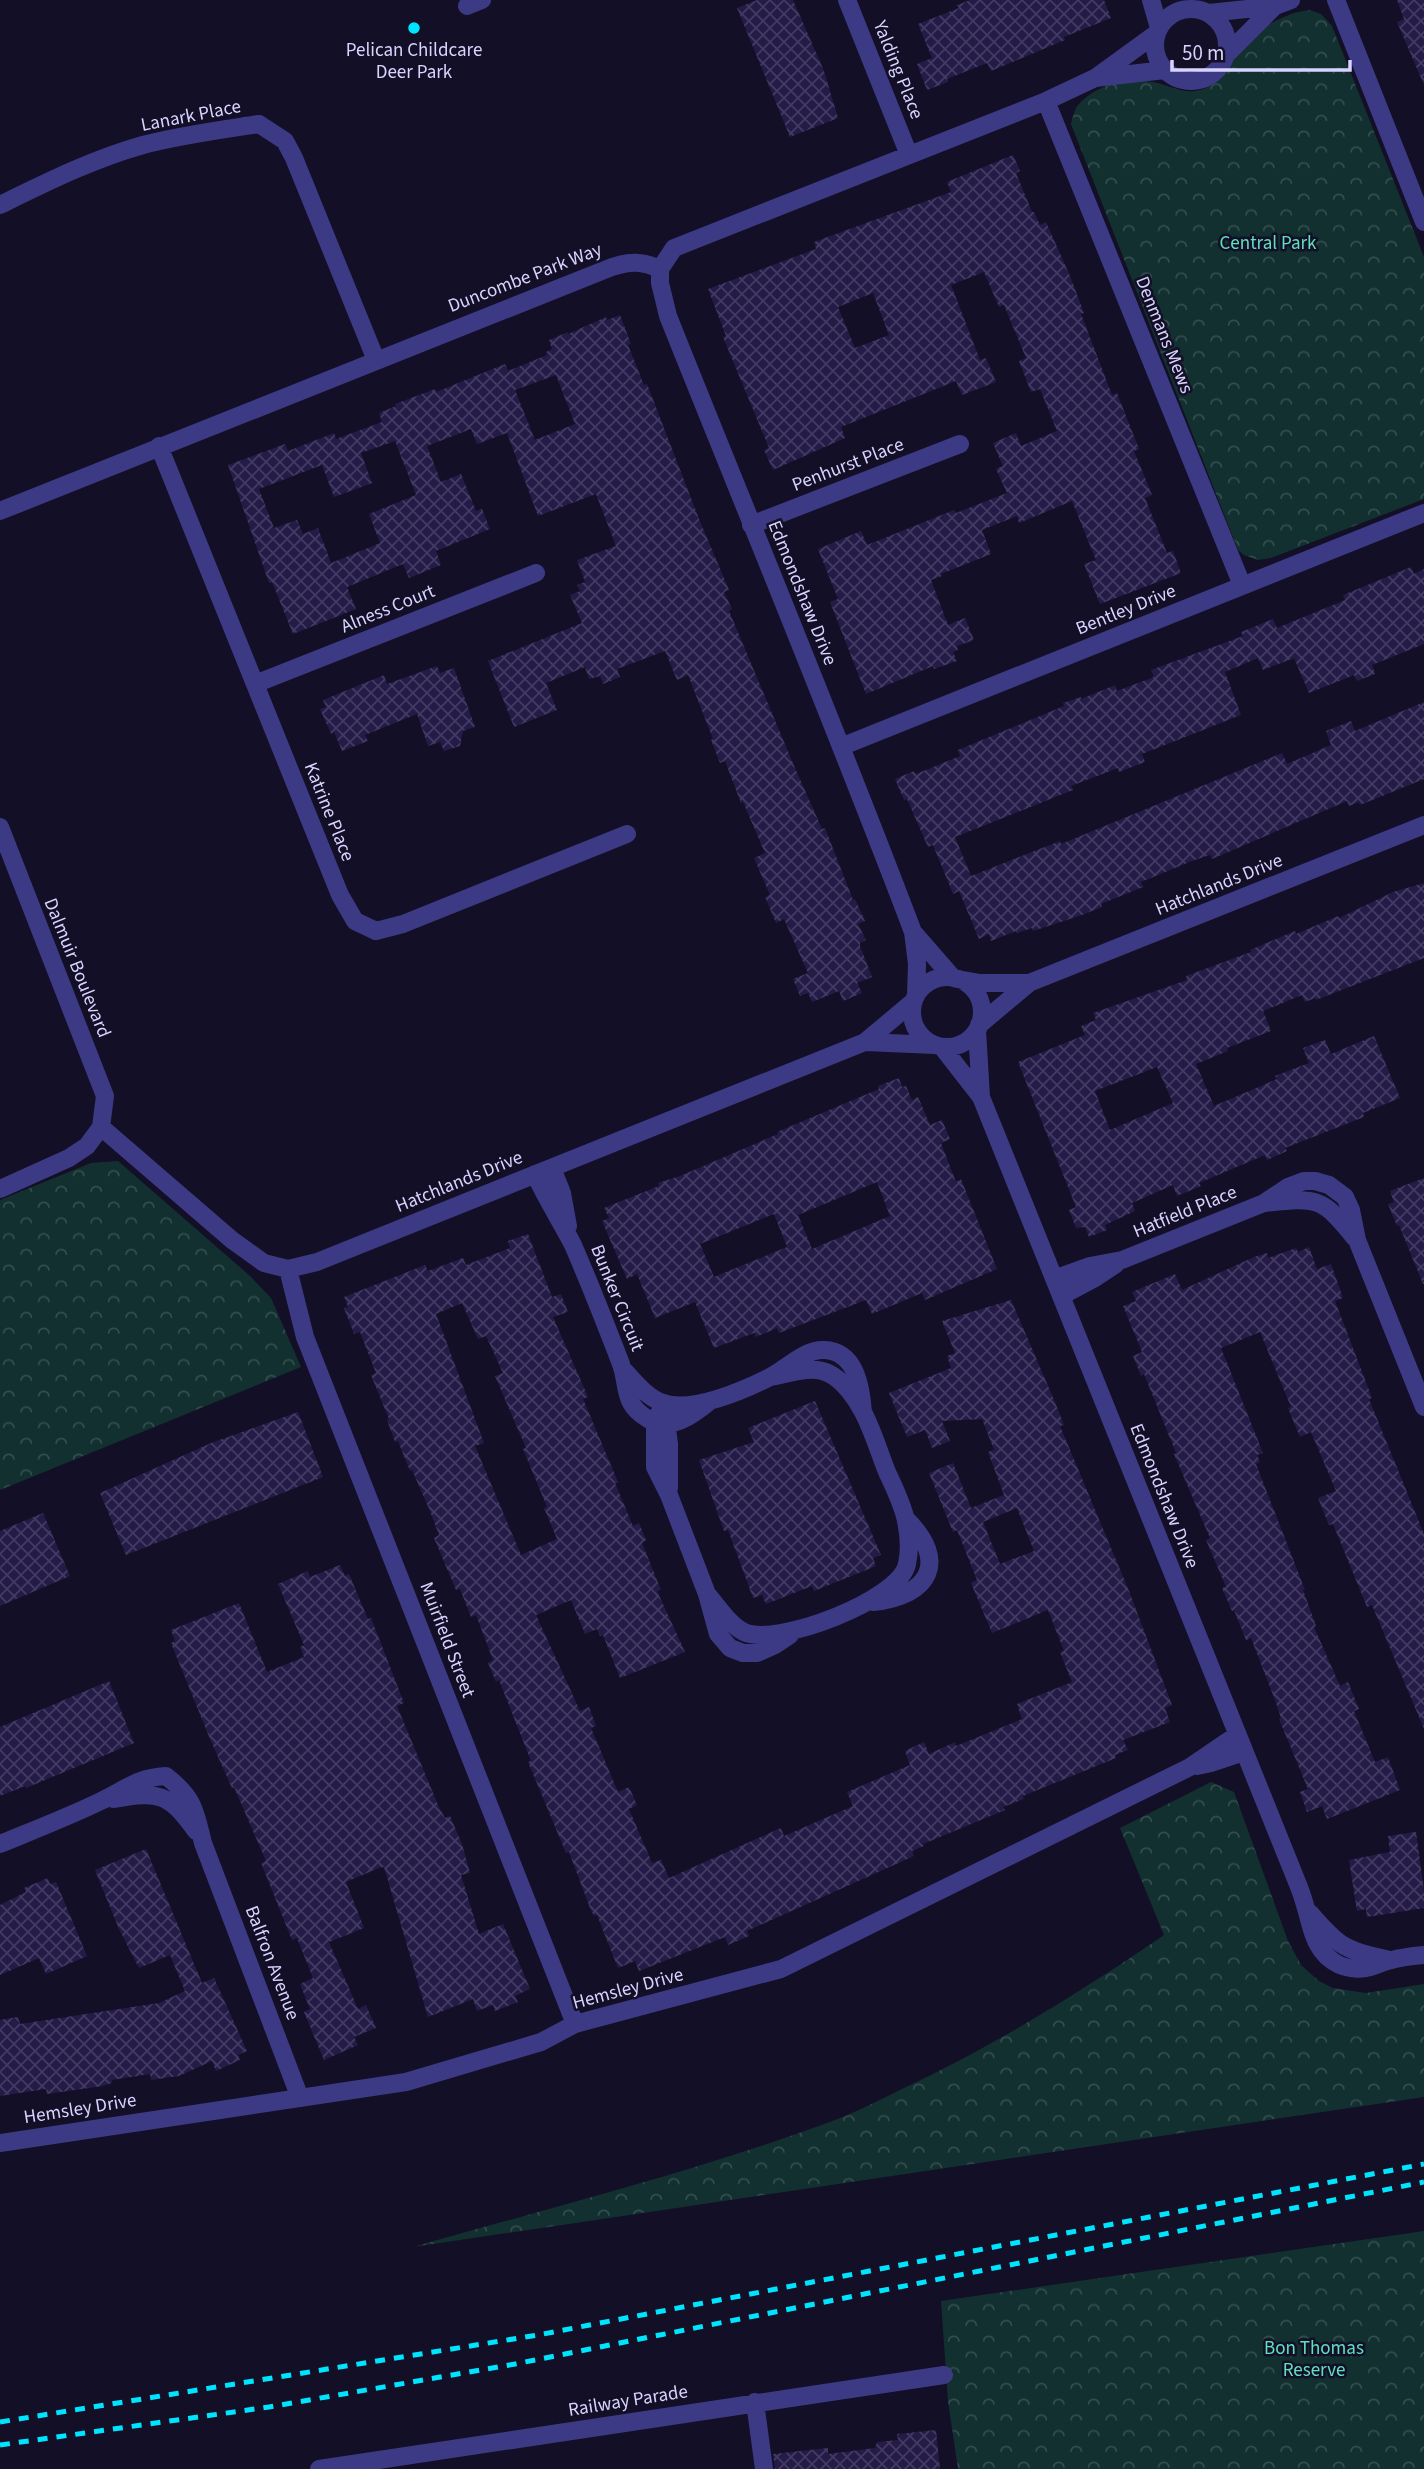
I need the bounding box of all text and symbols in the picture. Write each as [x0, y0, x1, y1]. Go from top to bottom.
street label: Yalding Place [866, 16, 930, 123]
marker: Pelican Childcare Deer Park [406, 20, 422, 36]
scale bar [1172, 28, 1350, 72]
place label: Pelican Childcare Deer Park [346, 37, 482, 86]
text: 50 m [1182, 38, 1224, 68]
street label: Lanark Place [139, 93, 243, 139]
park label: Central Park [1220, 230, 1317, 257]
street label: Duncombe Park Way [444, 236, 606, 320]
street label: Denmans Mews [1128, 272, 1200, 398]
street label: Penhurst Place [788, 431, 908, 499]
street label: Edmondshaw Drive [761, 517, 843, 669]
street label: Alness Court [337, 578, 440, 640]
street label: Bentley Drive [1072, 578, 1180, 642]
street label: Katrine Place [297, 758, 361, 866]
street label: Hatchlands Drive [1151, 847, 1287, 923]
street label: Dalmuir Boulevard [37, 894, 117, 1042]
street label: Hatchlands Drive [391, 1144, 527, 1220]
street label: Hatfield Place [1129, 1179, 1241, 1245]
street label: Bunker Circuit [583, 1241, 651, 1356]
street label: Edmondshaw Drive [1123, 1420, 1205, 1572]
street label: Muirfield Street [413, 1578, 482, 1702]
street label: Balfron Avenue [238, 1902, 306, 2024]
street label: Hemsley Drive [570, 1961, 686, 2017]
street label: Hemsley Drive [22, 2087, 138, 2131]
park label: Bon Thomas Reserve [1264, 2335, 1364, 2384]
street label: Railway Parade [566, 2378, 690, 2424]

